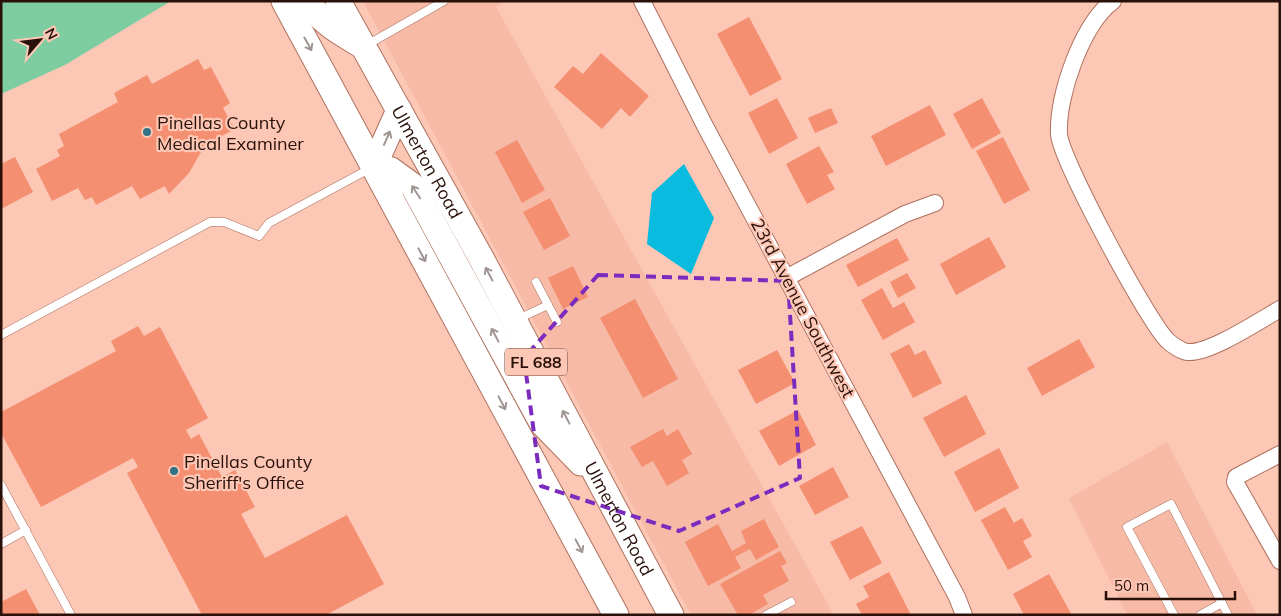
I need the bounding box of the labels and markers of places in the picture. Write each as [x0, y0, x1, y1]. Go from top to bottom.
place label: Pinellas County Medical Examiner [157, 111, 304, 155]
marker: Pinellas County Medical Examiner [141, 126, 153, 138]
place label: Pinellas County Sheriff's Office [184, 450, 313, 494]
marker: Pinellas County Sheriff's Office [168, 465, 180, 477]

